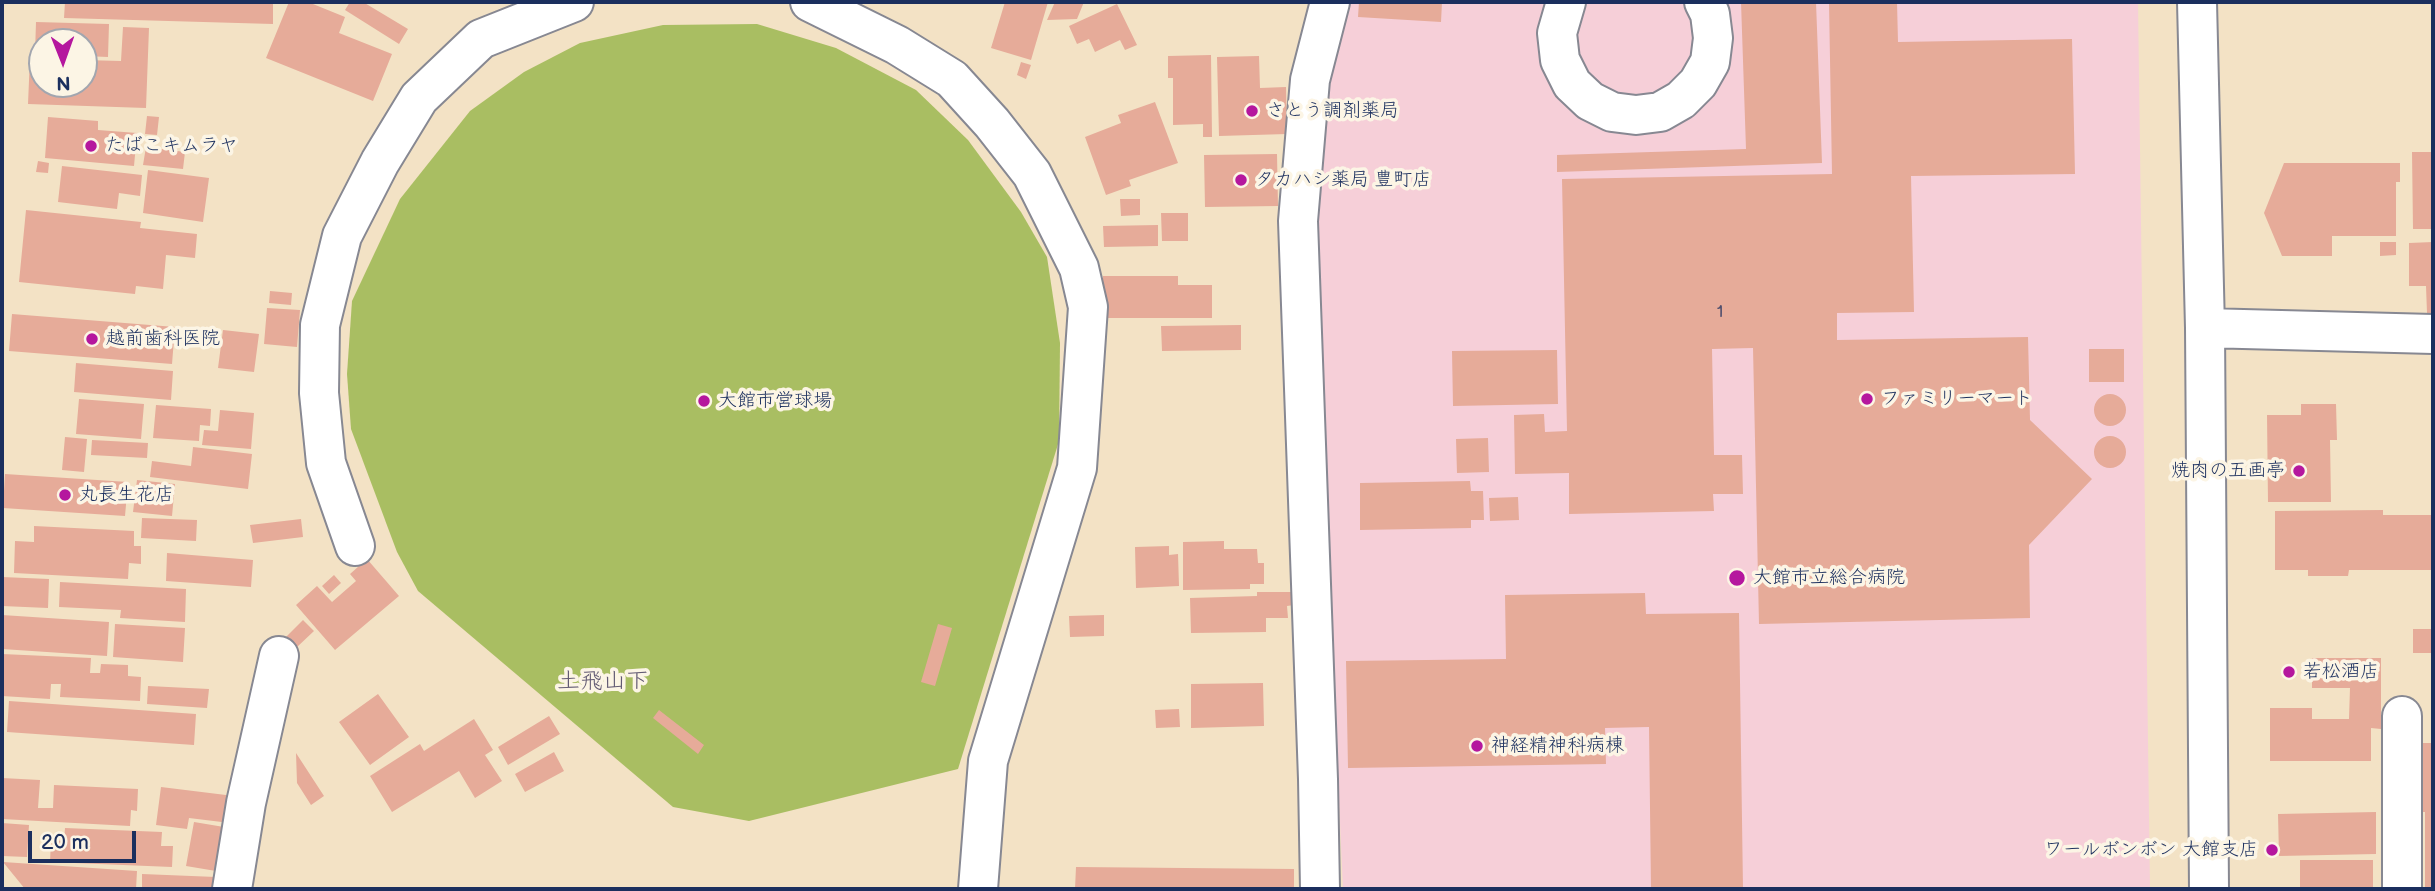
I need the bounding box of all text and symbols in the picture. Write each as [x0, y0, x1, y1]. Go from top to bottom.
north arrow [28, 28, 98, 98]
text: N [56, 71, 71, 94]
place label: さとう調剤薬局 [1266, 100, 1399, 122]
marker: さとう調剤薬局 [1244, 103, 1260, 119]
place label: たばこキムラヤ [105, 135, 238, 157]
marker: たばこキムラヤ [83, 138, 99, 154]
place label: タカハシ薬局 豊町店 [1255, 169, 1431, 191]
marker: タカハシ薬局 豊町店 [1233, 172, 1249, 188]
house number: 1 [1717, 303, 1723, 323]
place label: 越前歯科医院 [106, 328, 220, 350]
marker: 越前歯科医院 [84, 331, 100, 347]
place label: ファミリーマート [1881, 388, 2033, 410]
place label: 大館市営球場 [718, 390, 832, 412]
marker: ファミリーマート [1859, 391, 1875, 407]
marker: 大館市営球場 [696, 393, 712, 409]
place label: 焼肉の五画亭 [2171, 460, 2285, 482]
marker: 焼肉の五画亭 [2291, 463, 2307, 479]
place label: 丸長生花店 [79, 484, 174, 506]
marker: 丸長生花店 [57, 487, 73, 503]
place label: 大館市立総合病院 [1753, 567, 1905, 589]
marker: 大館市立総合病院 [1727, 568, 1747, 588]
place label: 若松酒店 [2303, 661, 2379, 683]
marker: 若松酒店 [2281, 664, 2297, 680]
district label: 土飛山下 [557, 668, 649, 696]
place label: 神経精神科病棟 [1491, 735, 1624, 757]
marker: 神経精神科病棟 [1469, 738, 1485, 754]
scale bar [32, 818, 140, 862]
text: 20 m [41, 830, 89, 855]
place label: ワールボンボン 大館支店 [2044, 839, 2258, 861]
marker: ワールボンボン 大館支店 [2264, 842, 2280, 858]

